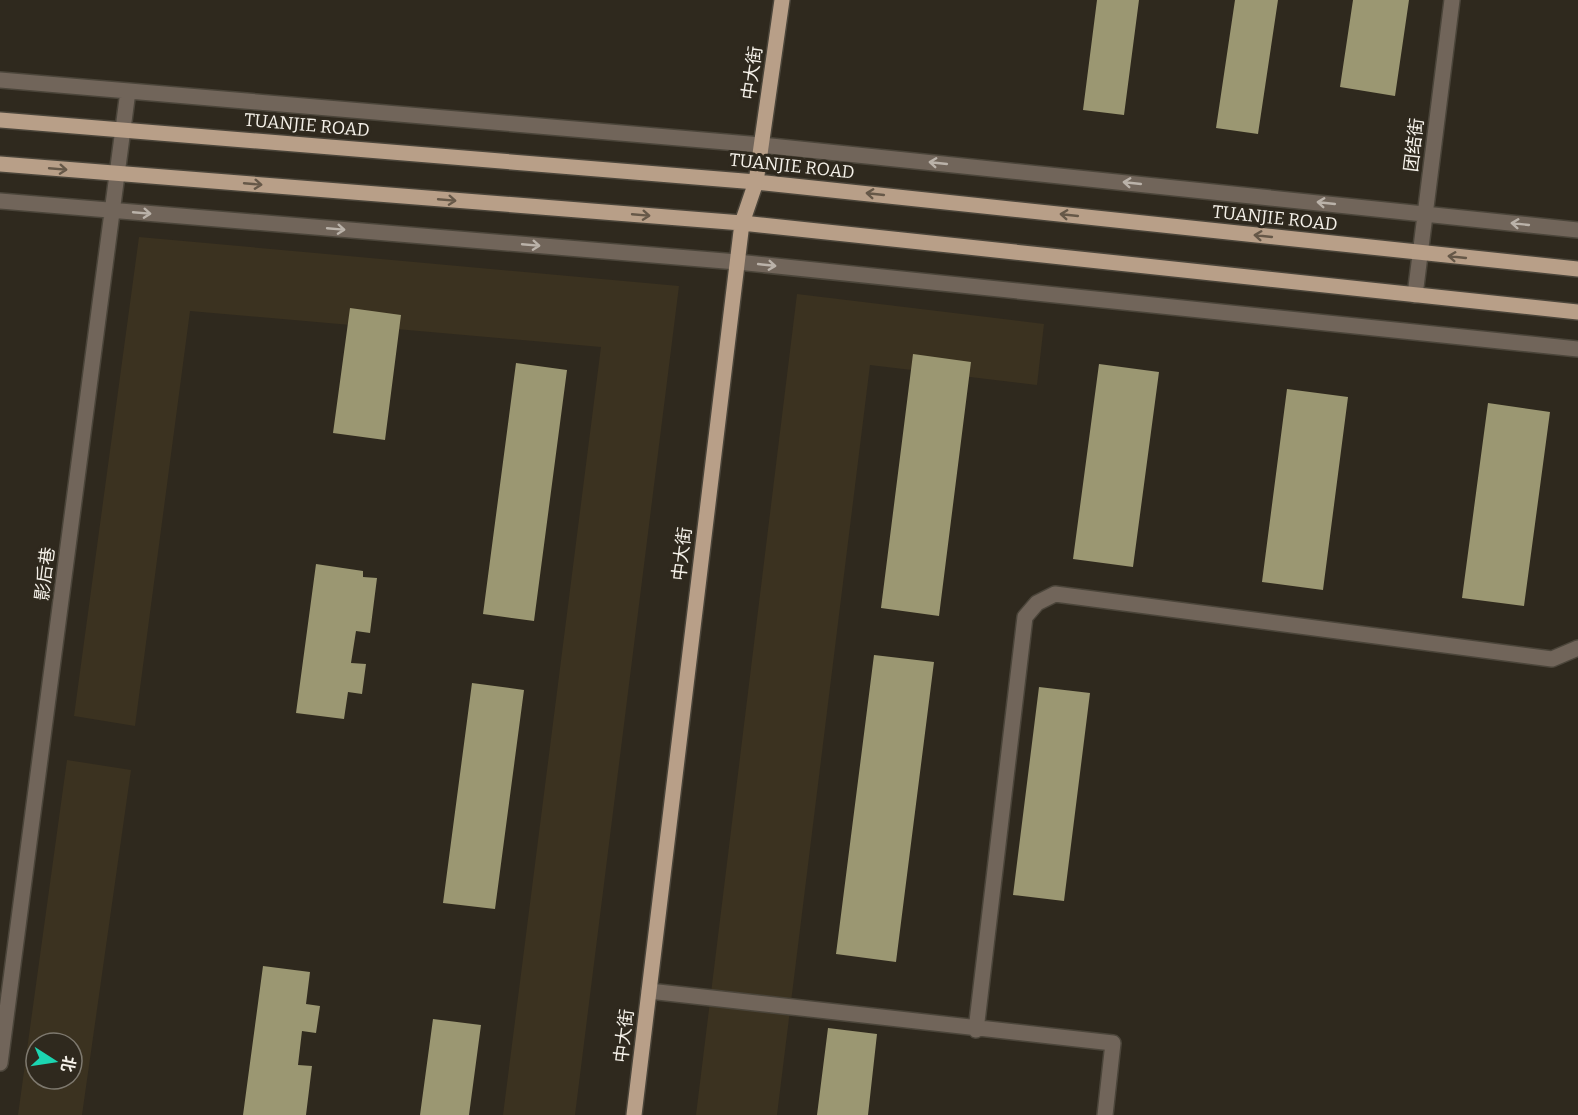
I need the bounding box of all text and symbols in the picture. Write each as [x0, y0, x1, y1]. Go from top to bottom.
street label: 中大街 [737, 45, 767, 101]
street label: TUANJIE ROAD [243, 109, 371, 141]
street label: 团结街 [1400, 117, 1428, 173]
street label: TUANJIE ROAD [728, 148, 856, 184]
one-way arrow [928, 157, 948, 168]
one-way arrow [48, 164, 68, 175]
one-way arrow [1122, 177, 1142, 188]
one-way arrow [242, 179, 262, 190]
one-way arrow [866, 188, 886, 199]
one-way arrow [437, 195, 457, 206]
one-way arrow [1316, 198, 1336, 209]
street label: TUANJIE ROAD [1211, 200, 1339, 236]
one-way arrow [131, 208, 151, 219]
one-way arrow [1060, 209, 1080, 220]
one-way arrow [631, 210, 651, 221]
one-way arrow [1510, 218, 1530, 229]
one-way arrow [326, 224, 346, 235]
one-way arrow [1254, 230, 1274, 241]
one-way arrow [520, 240, 540, 251]
one-way arrow [1448, 251, 1468, 262]
one-way arrow [756, 260, 776, 271]
street label: 中大街 [668, 526, 696, 582]
street label: 影后巷 [31, 546, 59, 602]
street label: 中大街 [610, 1008, 638, 1064]
north arrow [24, 1031, 84, 1091]
text: 北 [57, 1054, 79, 1074]

